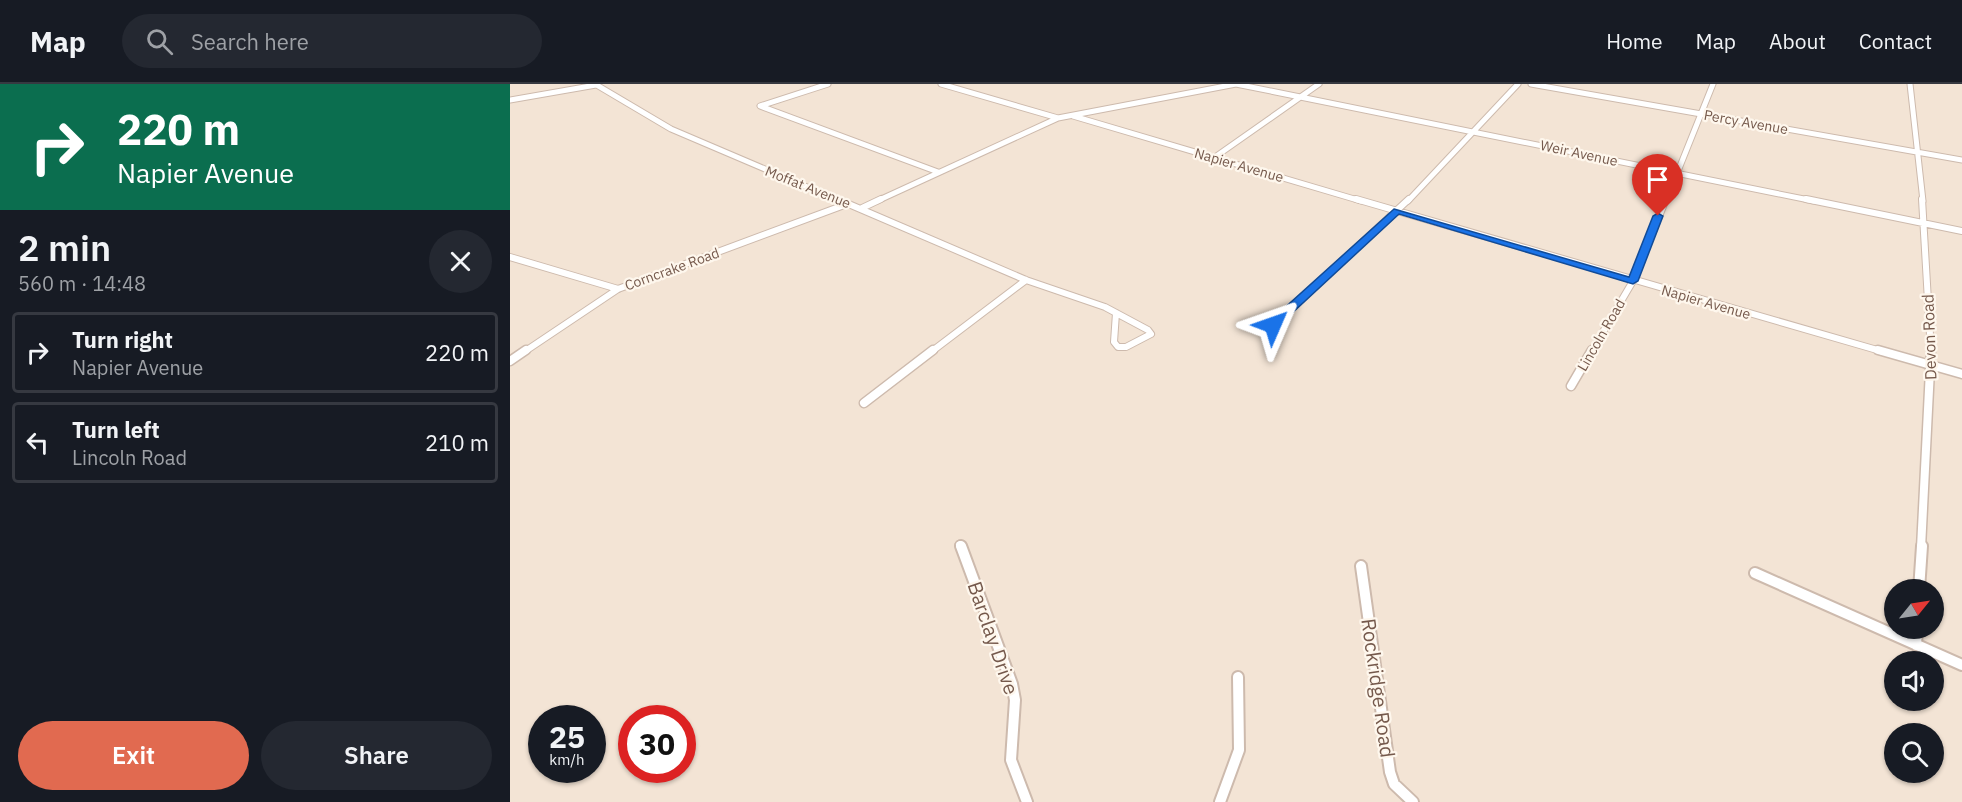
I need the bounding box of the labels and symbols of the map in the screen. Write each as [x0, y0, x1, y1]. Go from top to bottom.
street label: Percy Avenue [1703, 106, 1790, 138]
street label: Weir Avenue [1539, 136, 1620, 170]
street label: Napier Avenue [1192, 144, 1286, 186]
pin [1632, 154, 1683, 216]
street label: Moffat Avenue [763, 162, 854, 212]
street label: Corncrake Road [622, 244, 722, 294]
street label: Napier Avenue [1659, 281, 1753, 323]
position arrow [1241, 293, 1305, 357]
street label: Devon Road [1918, 294, 1940, 380]
street label: Lincoln Road [1573, 296, 1629, 374]
street label: Barclay Drive [961, 578, 1025, 698]
north arrow [1884, 579, 1944, 639]
street label: Rockridge Road [1355, 617, 1402, 759]
speed limit sign: 30 [618, 705, 696, 783]

